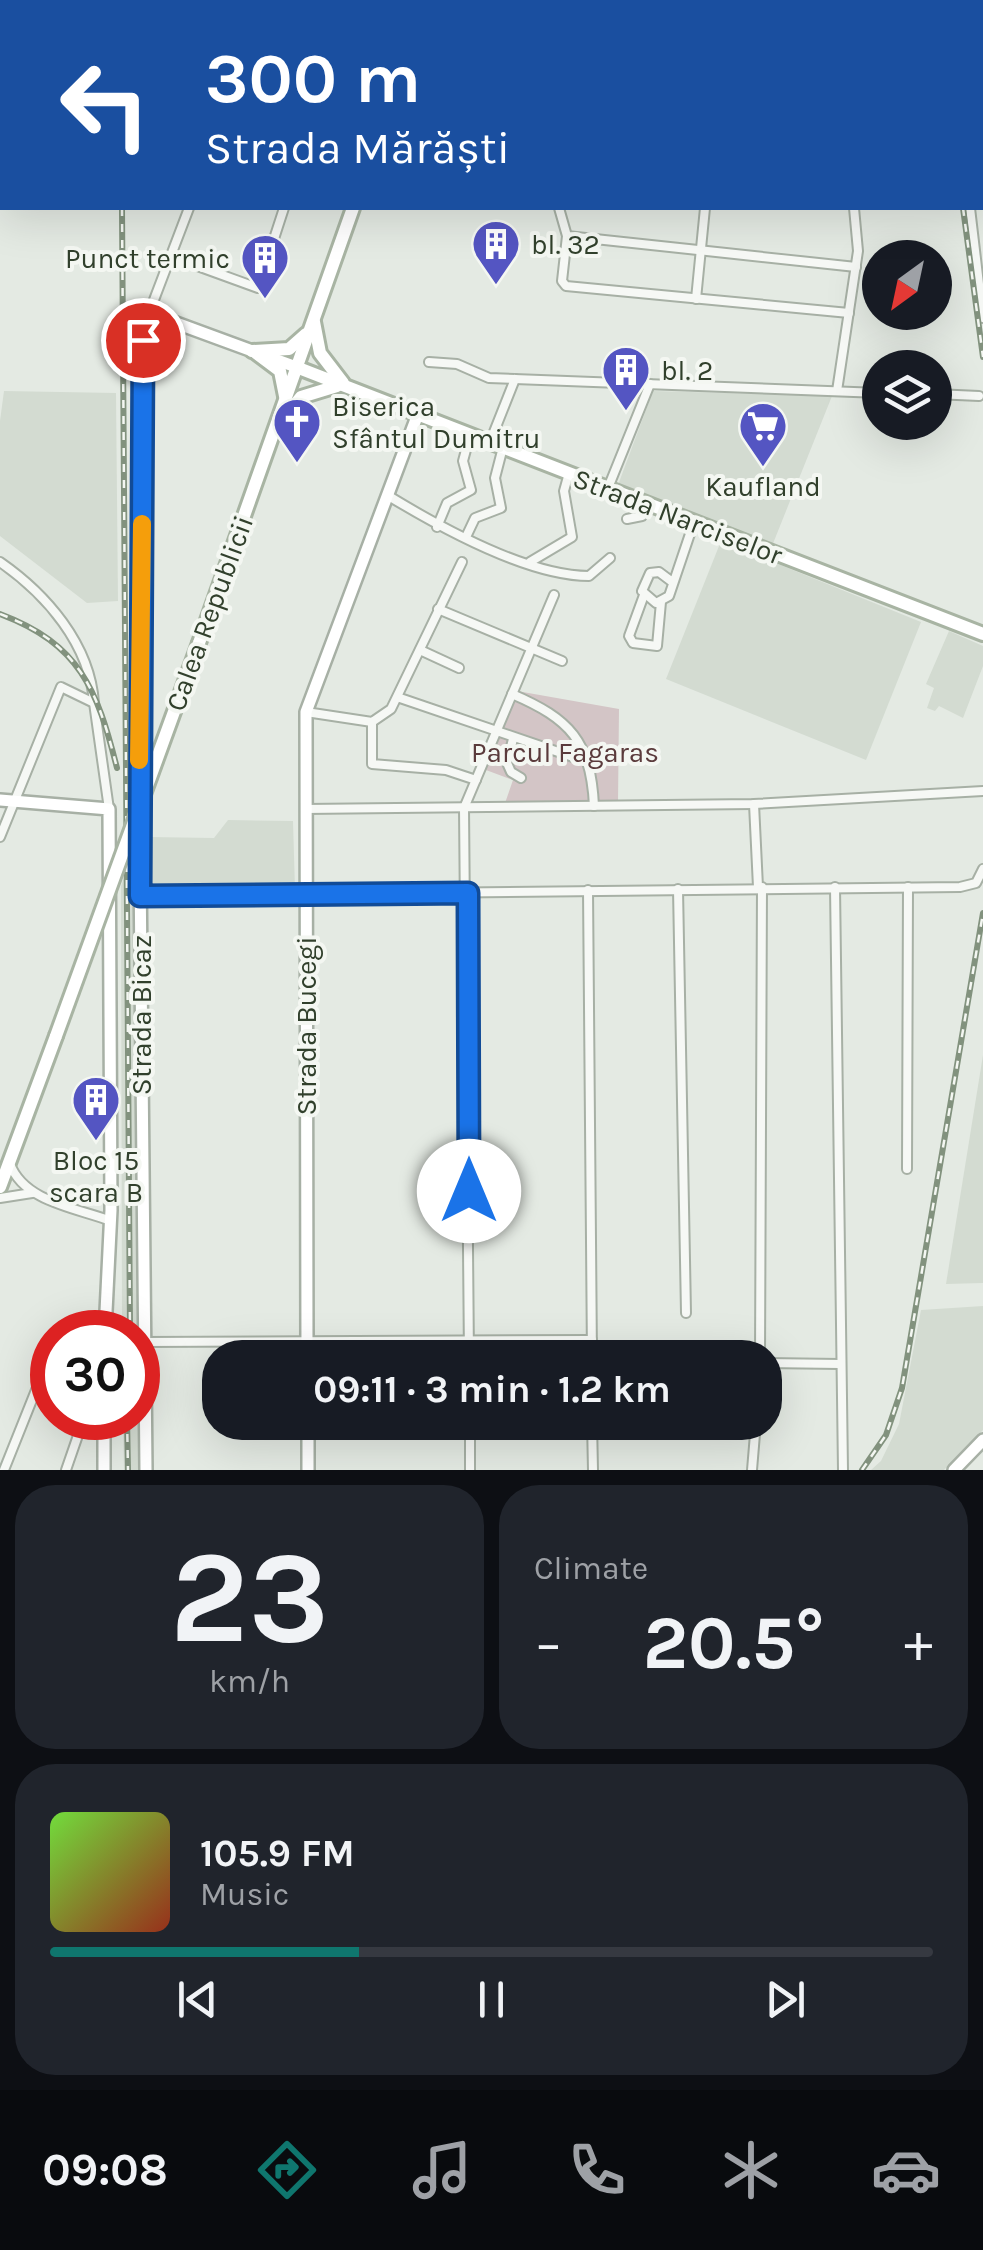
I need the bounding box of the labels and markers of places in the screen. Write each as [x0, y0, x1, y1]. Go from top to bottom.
building icon: bl. 32 [470, 218, 522, 286]
place label: bl. 32 [531, 228, 600, 261]
building icon: Punct termic [239, 232, 291, 300]
place label: Punct termic [65, 242, 230, 275]
pin [101, 298, 186, 383]
building icon: bl. 2 [600, 344, 652, 412]
place label: bl. 2 [661, 354, 713, 387]
place label: Biserica Sfântul Dumitru [332, 390, 540, 455]
church icon: Biserica Sfântul Dumitru [271, 396, 323, 464]
supermarket icon: Kaufland [737, 400, 789, 468]
place label: Kaufland [705, 470, 821, 503]
building icon: Bloc 15 scara B [70, 1074, 122, 1142]
place label: Bloc 15 scara B [49, 1144, 143, 1209]

